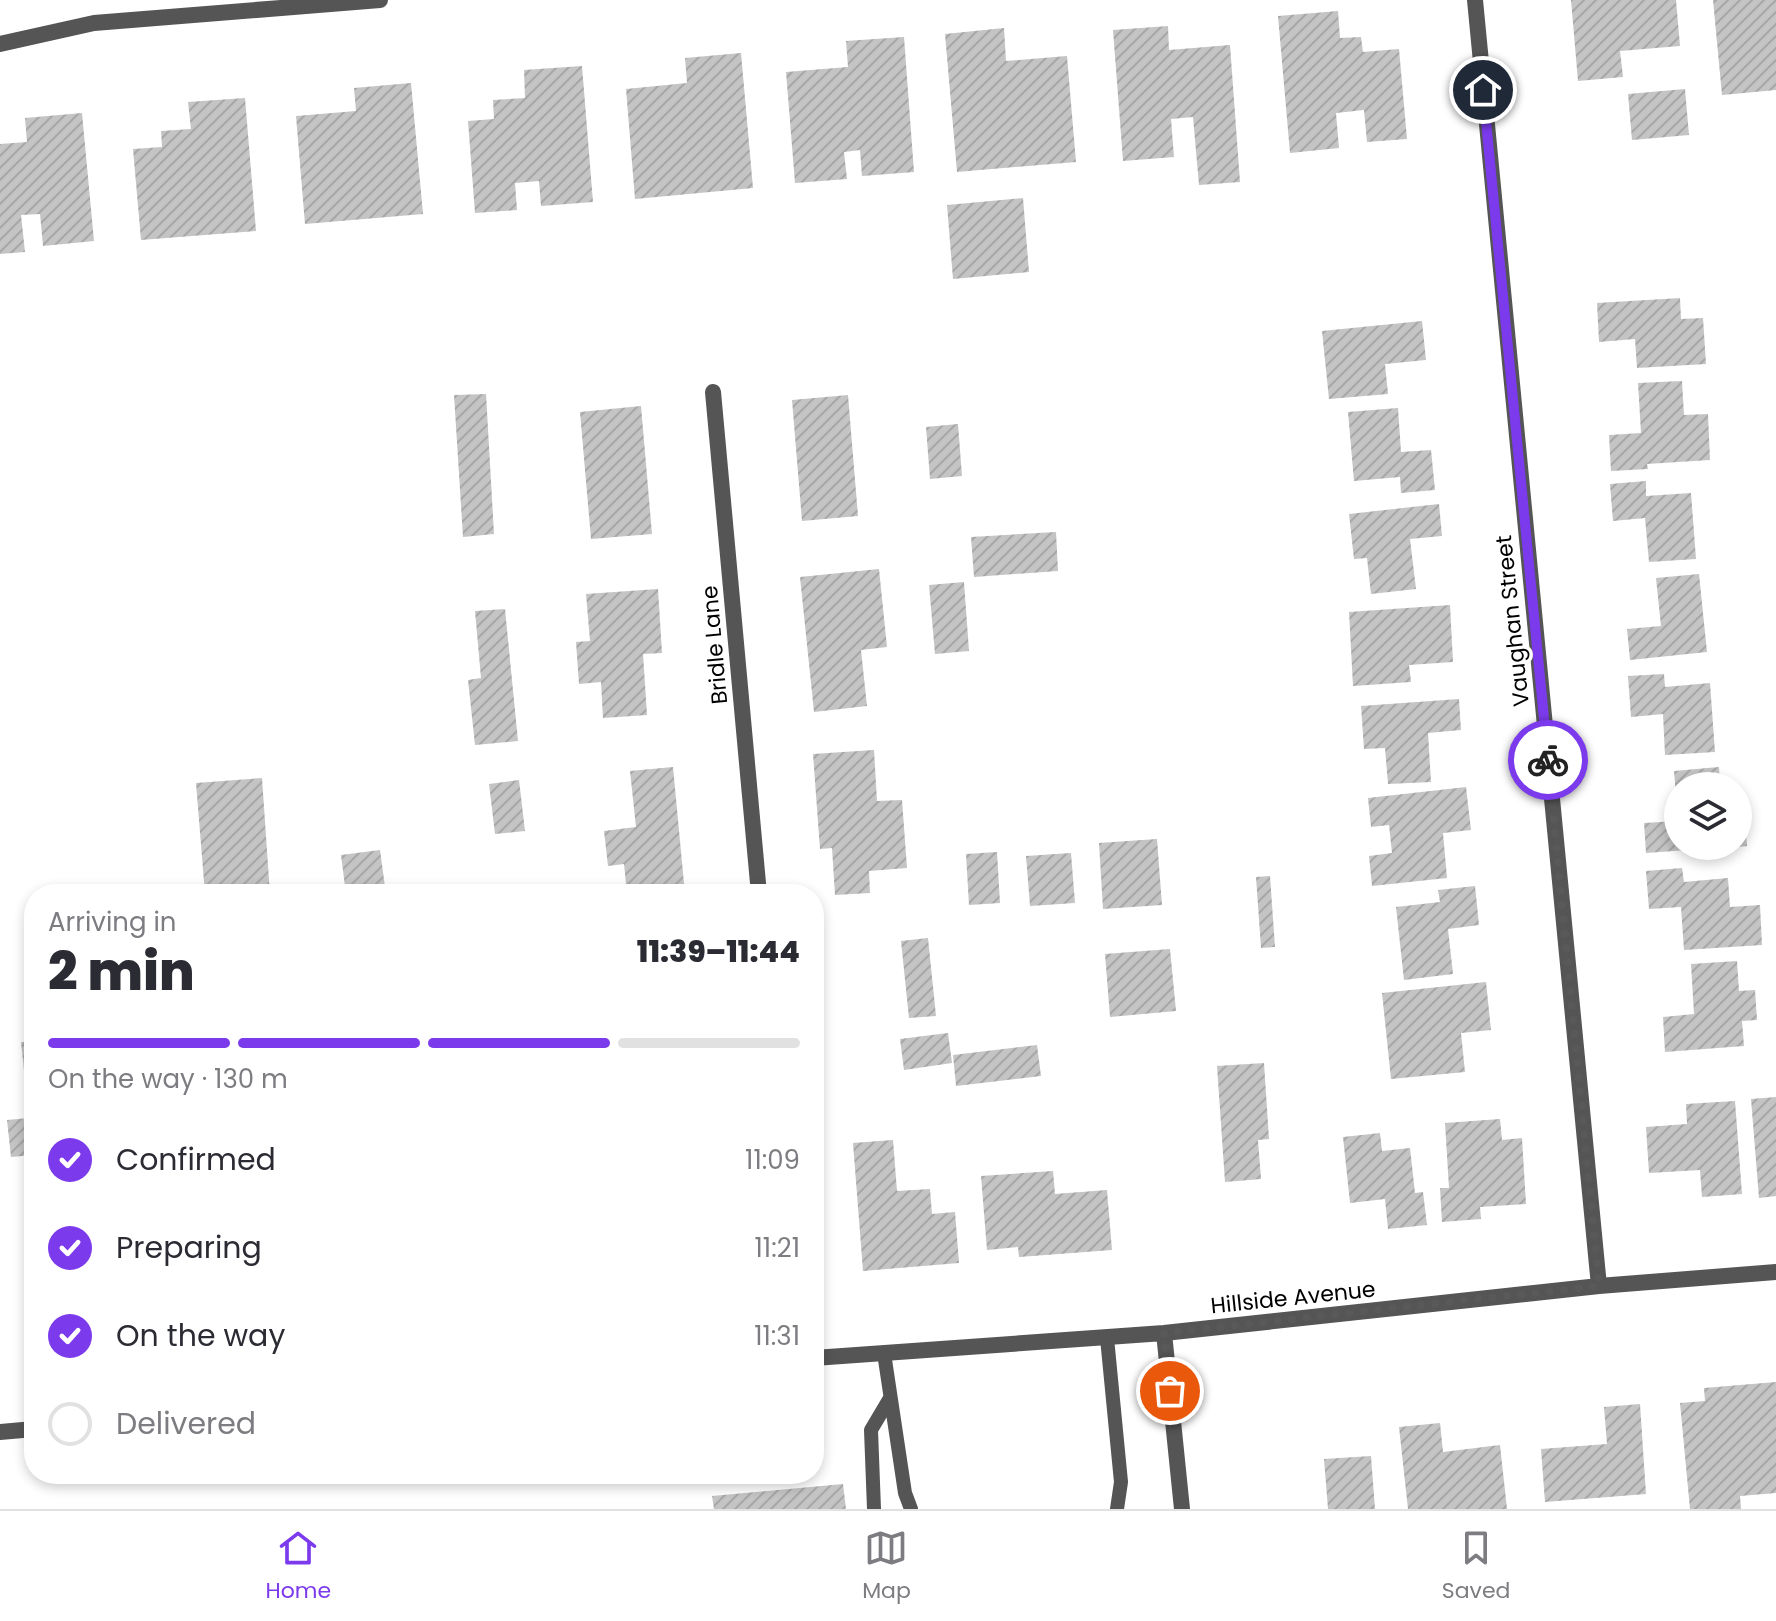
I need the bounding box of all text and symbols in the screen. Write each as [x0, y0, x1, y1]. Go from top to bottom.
pin [1449, 56, 1517, 124]
icon: home [1461, 68, 1505, 112]
street label: Vaughan Street [1488, 534, 1537, 708]
street label: Bridle Lane [694, 584, 735, 706]
courier [1508, 720, 1588, 800]
icon: bike [1526, 738, 1570, 782]
map controls [1664, 772, 1752, 860]
button: layers [1664, 772, 1752, 860]
text: Arriving in [48, 904, 177, 940]
text: 11:39–11:44 [637, 930, 800, 973]
text: 2 min [48, 935, 195, 1008]
text: On the way · 130 m [48, 1061, 288, 1097]
icon: check [48, 1138, 92, 1182]
text: Confirmed [116, 1138, 276, 1181]
text: 11:09 [745, 1142, 800, 1178]
icon: check [48, 1226, 92, 1270]
text: Preparing [116, 1226, 262, 1269]
text: 11:21 [755, 1230, 800, 1266]
street label: Hillside Avenue [1209, 1273, 1377, 1322]
icon: check [48, 1314, 92, 1358]
text: On the way [116, 1314, 285, 1357]
text: 11:31 [754, 1318, 800, 1354]
pin [1136, 1357, 1204, 1425]
icon: bag [1148, 1369, 1192, 1413]
text: Delivered [116, 1402, 256, 1445]
tab: Home [266, 1526, 331, 1607]
tab: Map [862, 1526, 911, 1607]
tab: Saved [1442, 1526, 1510, 1607]

